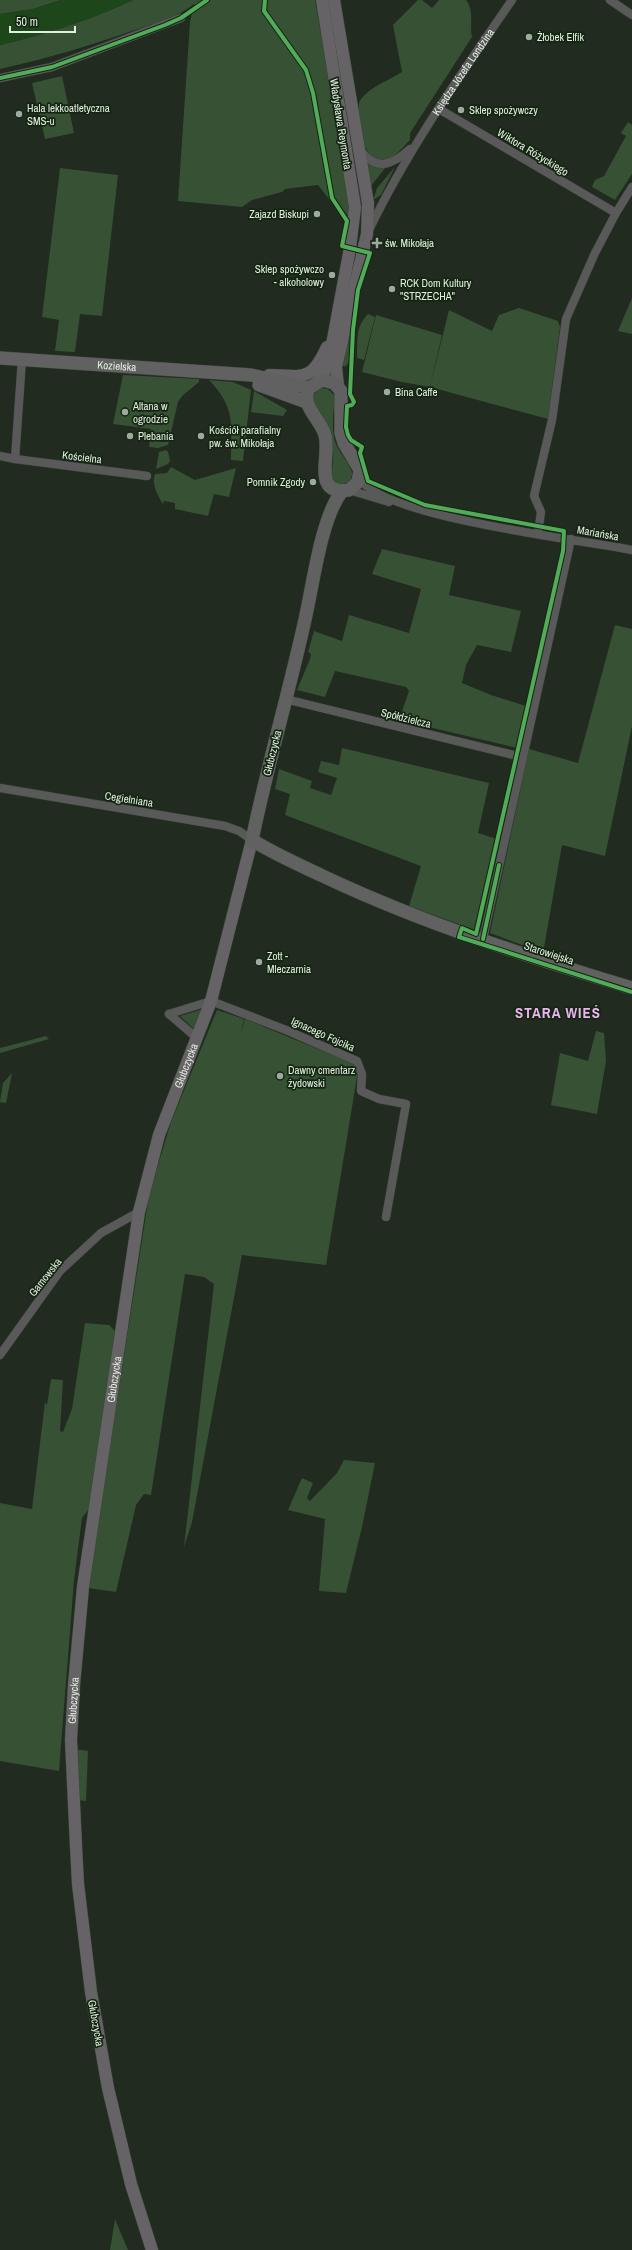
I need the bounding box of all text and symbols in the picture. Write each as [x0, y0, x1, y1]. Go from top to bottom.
scale bar [10, 8, 75, 34]
text: 50 m [16, 14, 38, 30]
street label: Księdza Józefa Londzina [429, 26, 497, 118]
place label: Żłobek Elfik [537, 30, 585, 44]
marker: Żłobek Elfik [524, 32, 534, 42]
street label: Władysława Reymonta [327, 78, 355, 170]
place label: Hala lekkoatletyczna SMS-u [27, 101, 110, 128]
place label: Sklep spożywczy [469, 103, 538, 117]
marker: Sklep spożywczy [456, 105, 466, 115]
marker: Hala lekkoatletyczna SMS-u [14, 109, 24, 119]
street label: Wiktora Różyckiego [495, 125, 571, 179]
place label: Zajazd Biskupi [249, 207, 309, 221]
marker: Zajazd Biskupi [312, 209, 322, 219]
place label: św. Mikołaja [385, 236, 434, 250]
marker: św. Mikołaja [372, 238, 382, 248]
place label: Sklep spożywczo - alkoholowy [255, 262, 324, 289]
marker: Sklep spożywczo - alkoholowy [327, 270, 337, 280]
place label: RCK Dom Kultury "STRZECHA" [400, 276, 472, 303]
marker: RCK Dom Kultury "STRZECHA" [387, 284, 397, 294]
street label: Kozielska [97, 358, 137, 374]
place label: Bina Caffe [395, 385, 437, 399]
marker: Bina Caffe [382, 387, 392, 397]
place label: Altana w ogrodzie [132, 399, 168, 426]
marker: Altana w ogrodzie [120, 407, 130, 417]
place label: Kościół parafialny pw. św. Mikołaja [209, 423, 281, 450]
place label: Plebania [138, 429, 174, 443]
marker: Plebania [125, 431, 135, 441]
marker: Kościół parafialny pw. św. Mikołaja [196, 431, 206, 441]
street label: Kościelna [61, 448, 103, 466]
place label: Pomnik Zgody [247, 475, 305, 489]
marker: Pomnik Zgody [308, 477, 318, 487]
street label: Mariańska [576, 522, 620, 544]
street label: Spółdzielcza [379, 705, 433, 731]
street label: Głubczycka [260, 729, 284, 777]
street label: Cegielniana [104, 788, 154, 810]
street label: Starowiejska [522, 938, 576, 968]
place label: Zott - Mleczarnia [267, 949, 311, 976]
marker: Zott - Mleczarnia [254, 957, 264, 967]
district label: STARA WIEŚ [515, 1002, 601, 1023]
street label: Ignacego Fojcika [289, 1014, 357, 1054]
street label: Głubczycka [171, 1041, 201, 1090]
place label: Dawny cmentarz żydowski [288, 1063, 356, 1090]
marker: Dawny cmentarz żydowski [275, 1071, 285, 1081]
street label: Gamowska [26, 1255, 64, 1299]
street label: Głubczycka [104, 1355, 124, 1403]
street label: Głubczycka [65, 1677, 82, 1724]
street label: Głubczycka [85, 1999, 107, 2047]

